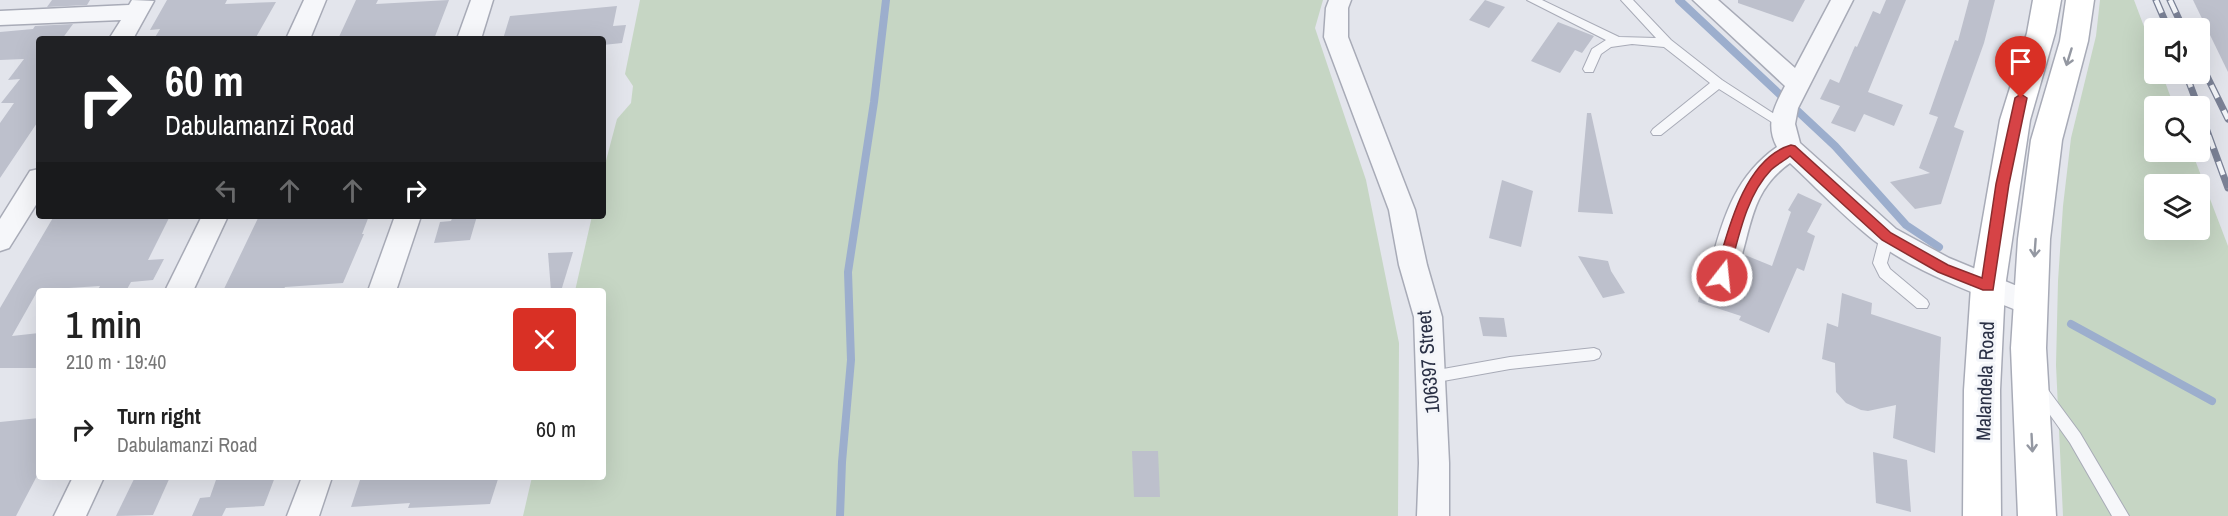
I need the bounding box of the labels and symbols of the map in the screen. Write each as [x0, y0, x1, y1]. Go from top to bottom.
pin [1995, 36, 2046, 98]
one-way arrow [2063, 47, 2074, 66]
one-way arrow [2029, 238, 2040, 258]
position arrow [1690, 244, 1754, 308]
street label: 106397 Street [1410, 309, 1445, 415]
street label: Malandela Road [1969, 321, 2000, 441]
one-way arrow [2026, 433, 2037, 453]

